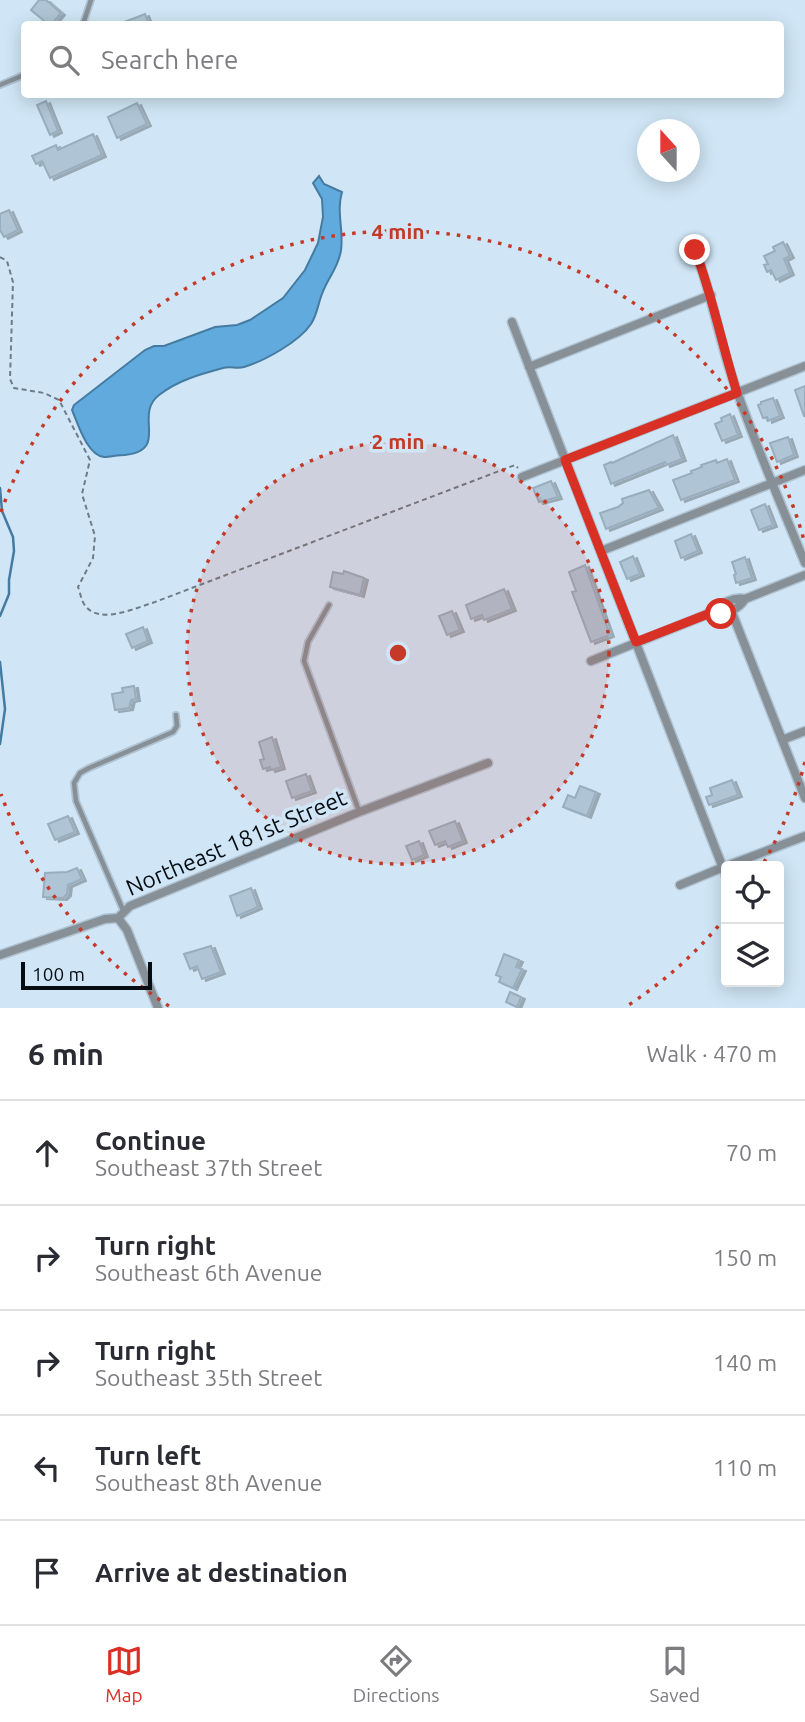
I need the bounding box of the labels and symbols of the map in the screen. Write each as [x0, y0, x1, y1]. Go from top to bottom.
north arrow [637, 119, 700, 182]
text: 4 min [371, 219, 425, 243]
route end [679, 234, 710, 265]
text: 2 min [371, 429, 425, 453]
route start [705, 598, 736, 629]
centre of rings [386, 641, 410, 665]
street label: Northeast 181st Street [122, 784, 350, 900]
scale bar [21, 959, 152, 991]

